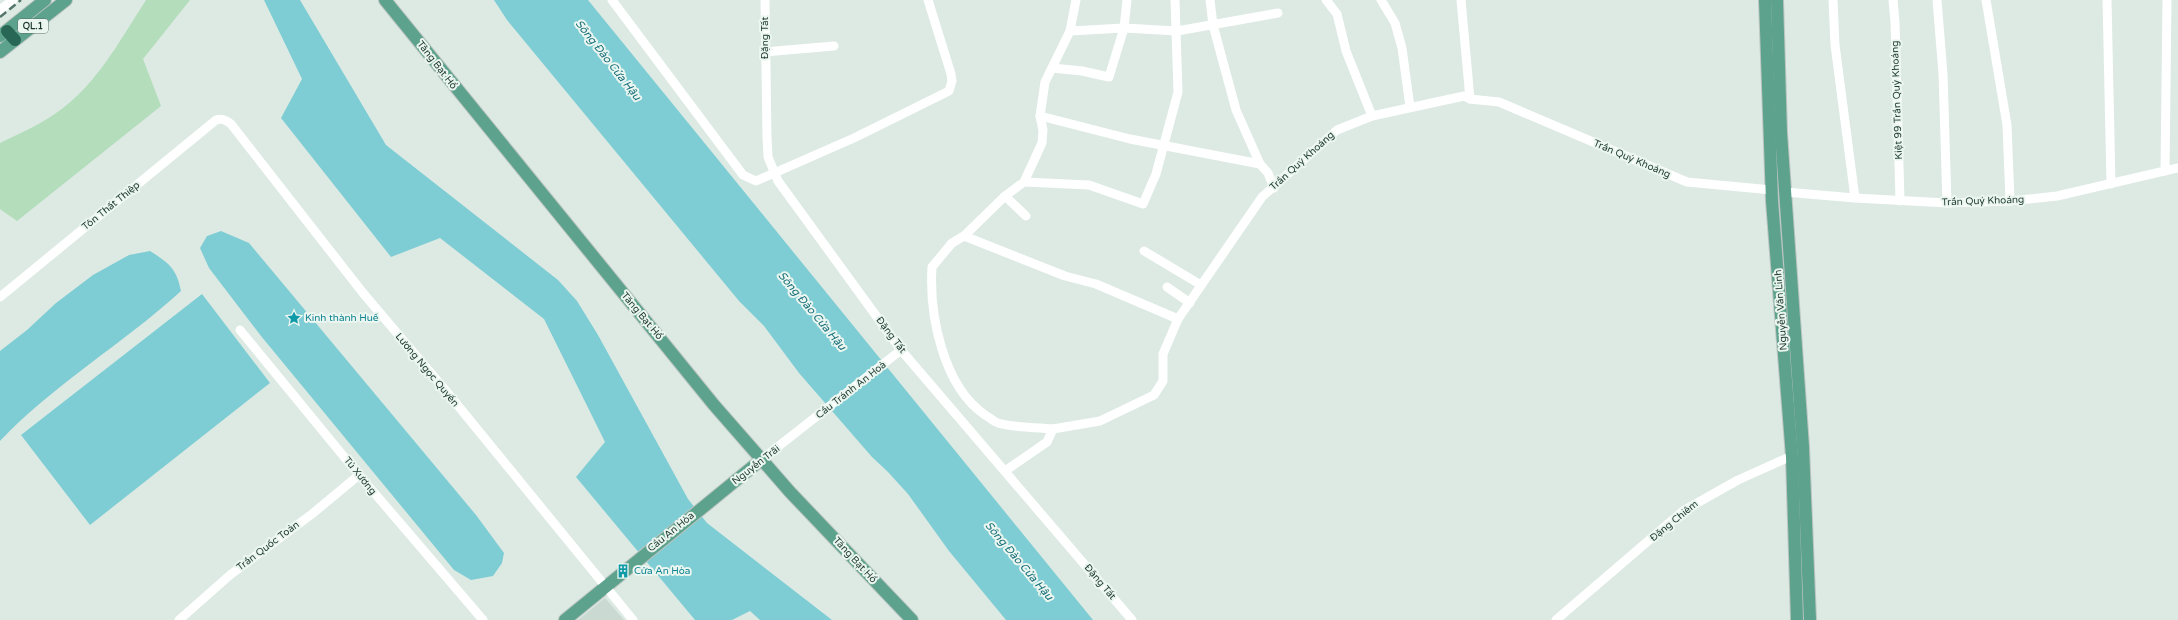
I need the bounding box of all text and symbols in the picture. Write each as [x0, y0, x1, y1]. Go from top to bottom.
street label: Đặng Tất [759, 16, 771, 59]
water label: Sông Đào Cửa Hậu [573, 17, 644, 104]
road number: QL.1 [18, 19, 48, 33]
street label: Tăng Bạt Hổ [414, 38, 460, 92]
street label: Kiệt 99 Trần Quý Khoáng [1889, 40, 1905, 160]
street label: Trần Quý Khoáng [1267, 129, 1337, 193]
street label: Trần Quý Khoáng [1592, 137, 1672, 181]
street label: Tôn Thất Thiệp [80, 179, 142, 233]
street label: Trần Quý Khoáng [1942, 194, 2024, 208]
water label: Sông Đào Cửa Hậu [775, 269, 849, 354]
street label: Nguyễn Văn Linh [1772, 269, 1790, 351]
street label: Tăng Bạt Hổ [619, 290, 665, 342]
place icon: Kinh thành Huế [286, 310, 302, 326]
place label: Kinh thành Huế [305, 312, 379, 324]
street label: Đặng Tất [873, 314, 909, 356]
street label: Lương Ngọc Quyến [393, 331, 461, 409]
street label: Cầu Tránh An Hoà [813, 359, 889, 421]
street label: Nguyễn Trãi [730, 443, 782, 487]
street label: Tú Xương [341, 455, 379, 497]
street label: Đặng Chiêm [1648, 498, 1700, 544]
street label: Cầu An Hòa [645, 510, 697, 554]
street label: Trần Quốc Toản [234, 519, 302, 573]
water label: Sông Đào Cửa Hậu [982, 519, 1056, 604]
street label: Tăng Bạt Hổ [831, 535, 879, 585]
street label: Đặng Tất [1082, 562, 1118, 602]
building icon: Cửa An Hòa [615, 563, 631, 579]
place label: Cửa An Hòa [634, 565, 690, 577]

